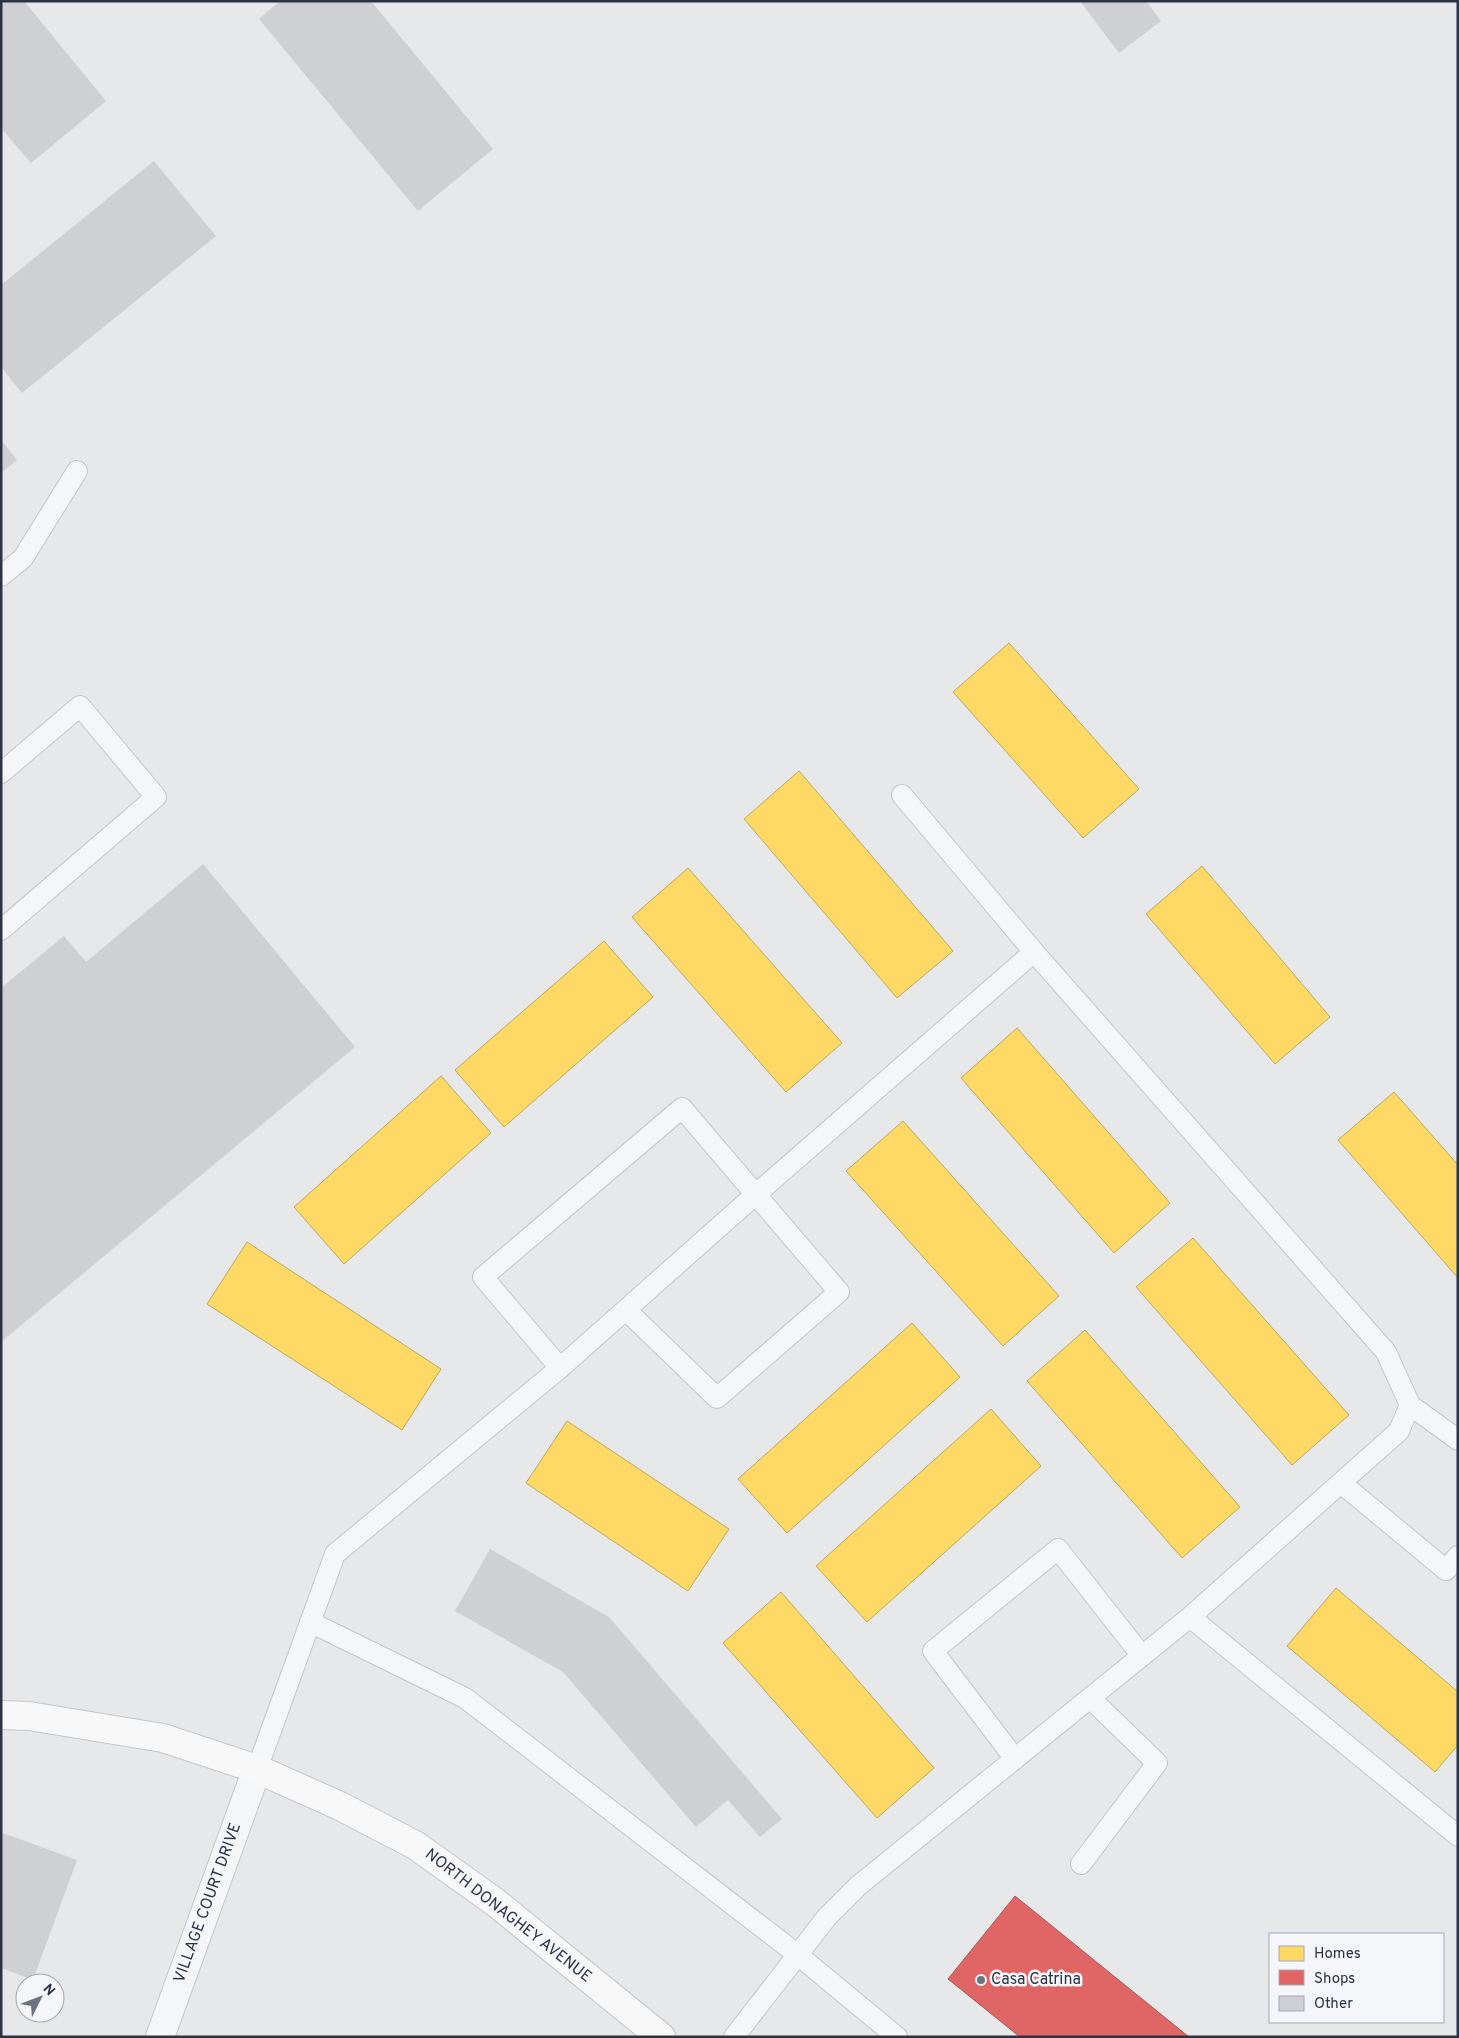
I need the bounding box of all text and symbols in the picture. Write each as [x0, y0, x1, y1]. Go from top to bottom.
street label: VILLAGE COURT DRIVE [170, 1820, 246, 1986]
street label: NORTH DONAGHEY AVENUE [421, 1845, 595, 1987]
legend [1269, 1933, 1444, 2023]
text: Homes [1314, 1945, 1361, 1964]
place label: Casa Catrina [991, 1970, 1081, 1990]
text: Shops [1314, 1970, 1355, 1989]
north arrow [15, 1973, 65, 2023]
marker: Casa Catrina [975, 1974, 987, 1986]
text: N [39, 1981, 58, 2000]
text: Other [1314, 1995, 1353, 2014]

